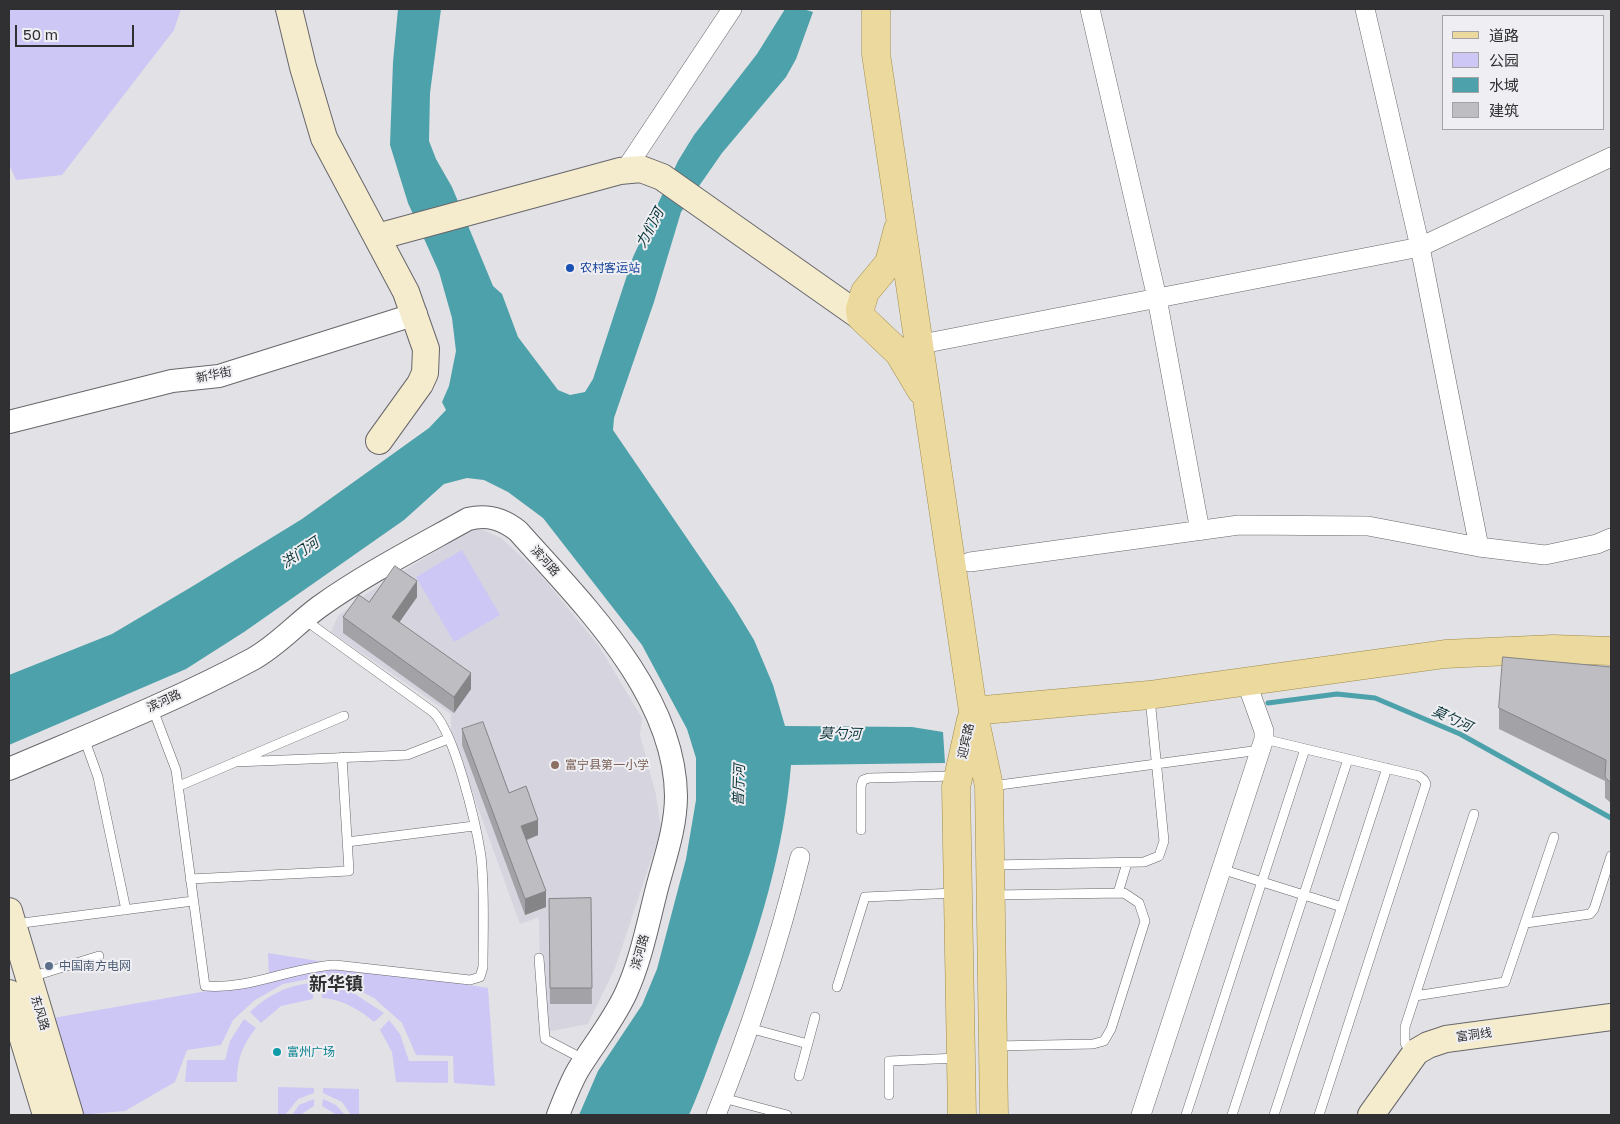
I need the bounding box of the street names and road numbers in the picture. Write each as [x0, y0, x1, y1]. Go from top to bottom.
street label: 新华街 [195, 364, 233, 386]
street label: 滨河路 [528, 543, 562, 579]
street label: 滨河路 [145, 687, 183, 715]
street label: 迎宾路 [955, 722, 977, 760]
street label: 滨河路 [628, 933, 652, 971]
street label: 东风路 [28, 994, 52, 1032]
street label: 富洞线 [1455, 1025, 1493, 1045]

